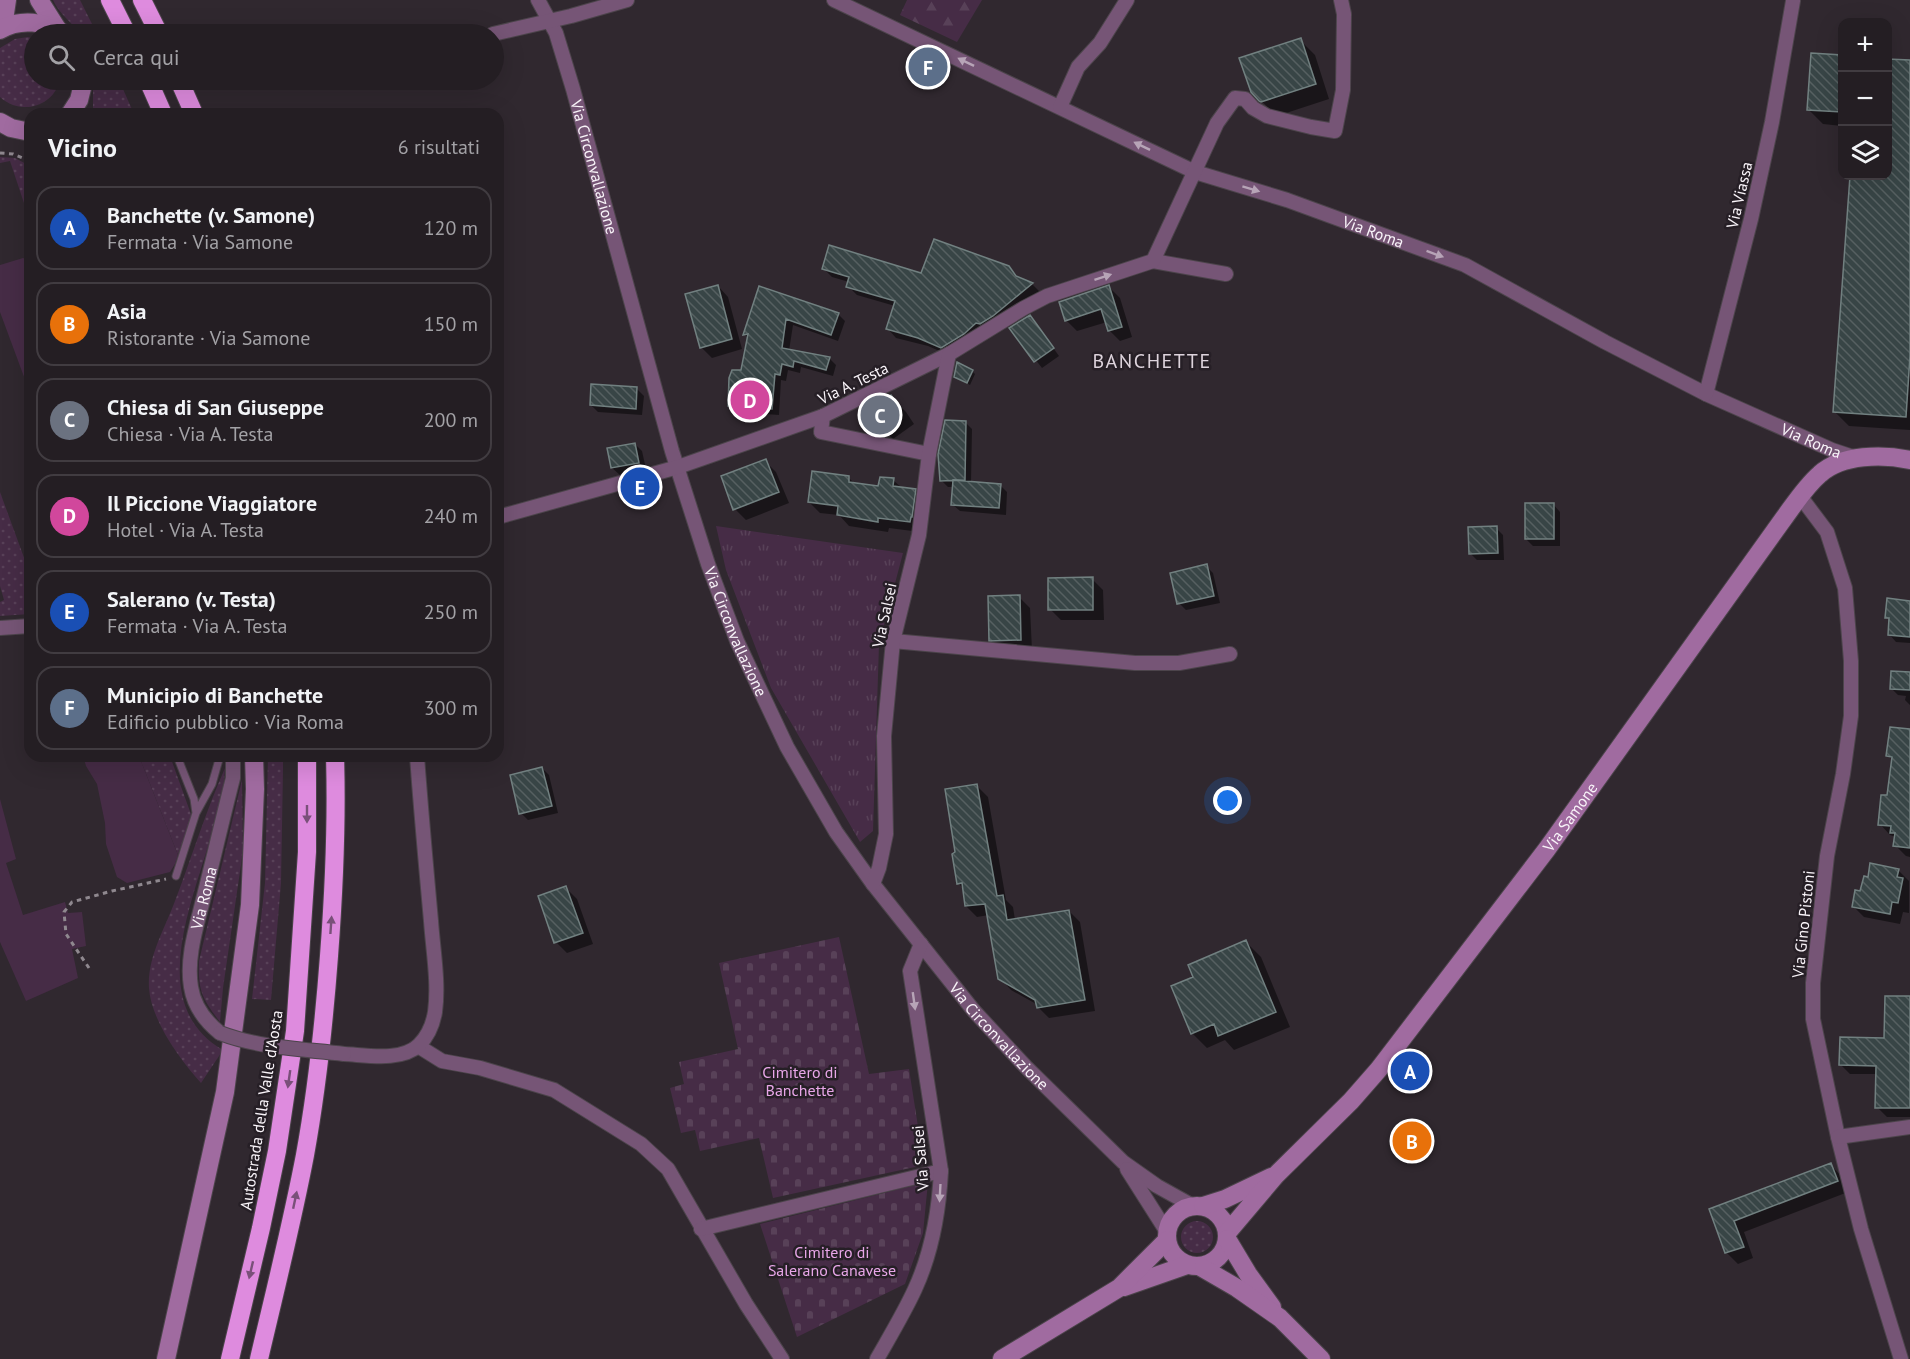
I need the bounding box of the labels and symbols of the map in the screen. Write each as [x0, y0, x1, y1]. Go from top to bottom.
pin: F [908, 44, 948, 90]
one-way arrow [958, 58, 975, 67]
street label: Via Circonvallazione [566, 97, 622, 237]
one-way arrow [1134, 142, 1151, 151]
street label: Via Viassa [1721, 160, 1756, 231]
one-way arrow [1242, 185, 1260, 194]
street label: Via Roma [1339, 211, 1407, 252]
one-way arrow [1426, 250, 1444, 260]
one-way arrow [1094, 272, 1112, 281]
district label: BANCHETTE [1092, 348, 1212, 374]
street label: Via A. Testa [814, 357, 891, 409]
pin: D [730, 378, 770, 422]
pin: C [860, 392, 900, 438]
street label: Via Roma [1777, 418, 1844, 462]
pin: E [620, 464, 660, 510]
street label: Via Circonvallazione [700, 563, 772, 700]
street label: Via Salsei [867, 581, 901, 650]
street label: Via Samone [1538, 778, 1601, 856]
your location [1213, 786, 1242, 815]
one-way arrow [302, 805, 312, 824]
street label: Via Roma [186, 865, 221, 932]
street label: Via Gino Pistoni [1787, 869, 1819, 980]
one-way arrow [327, 915, 336, 934]
street label: Via Circonvallazione [944, 977, 1053, 1094]
one-way arrow [910, 991, 919, 1010]
street label: Autostrada della Valle d'Aosta [235, 1009, 287, 1211]
pin: A [1390, 1048, 1430, 1094]
park label: Cimitero di Banchette [762, 1062, 838, 1100]
one-way arrow [284, 1070, 293, 1089]
pin: B [1392, 1118, 1432, 1164]
street label: Via Salsei [907, 1124, 933, 1193]
one-way arrow [935, 1184, 944, 1203]
one-way arrow [291, 1190, 301, 1209]
park label: Cimitero di Salerano Canavese [768, 1242, 896, 1280]
one-way arrow [246, 1261, 256, 1280]

